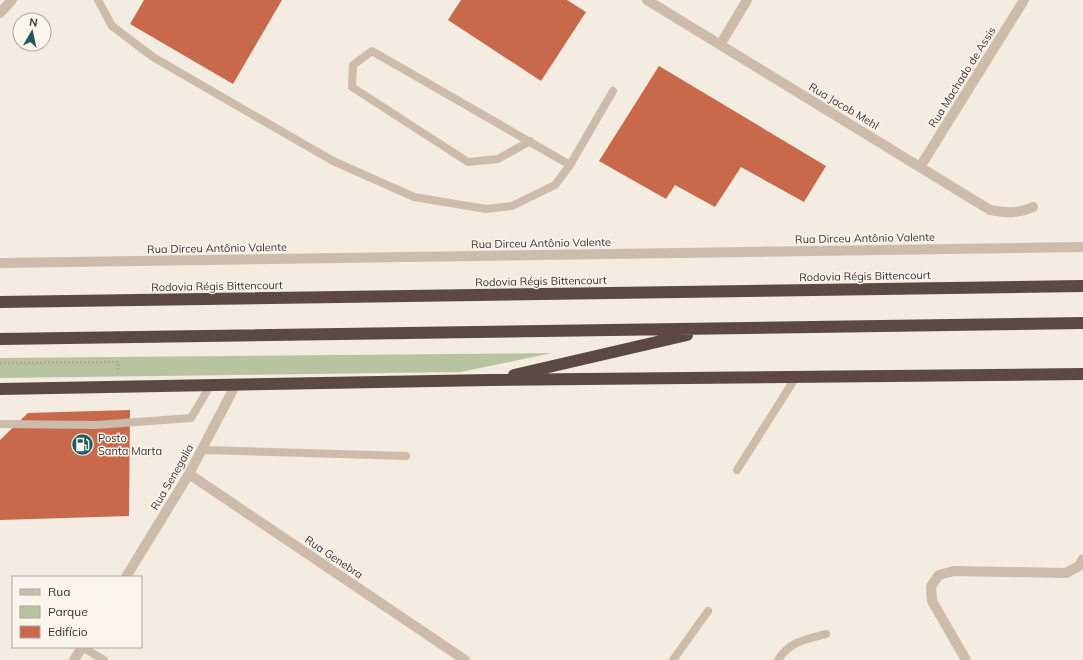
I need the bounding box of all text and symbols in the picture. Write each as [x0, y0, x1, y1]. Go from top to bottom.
north arrow [12, 12, 52, 52]
text: N [28, 15, 39, 30]
street label: Rua Machado de Assis [925, 24, 999, 130]
street label: Rua Jacob Mehl [806, 80, 882, 132]
street label: Rua Dirceu Antônio Valente [795, 230, 935, 246]
street label: Rua Dirceu Antônio Valente [471, 235, 611, 251]
street label: Rua Dirceu Antônio Valente [147, 240, 287, 256]
street label: Rodovia Régis Bittencourt [799, 268, 931, 284]
street label: Rodovia Régis Bittencourt [475, 273, 607, 289]
street label: Rodovia Régis Bittencourt [151, 278, 283, 294]
fuel station icon: Posto Santa Marta [70, 431, 96, 457]
place label: Posto Santa Marta [98, 431, 162, 458]
street label: Rua Senegalia [147, 442, 197, 512]
street label: Rua Genebra [302, 532, 366, 582]
legend [12, 576, 142, 648]
text: Rua [48, 584, 70, 599]
text: Parque [48, 604, 88, 619]
text: Edifício [48, 624, 88, 639]

